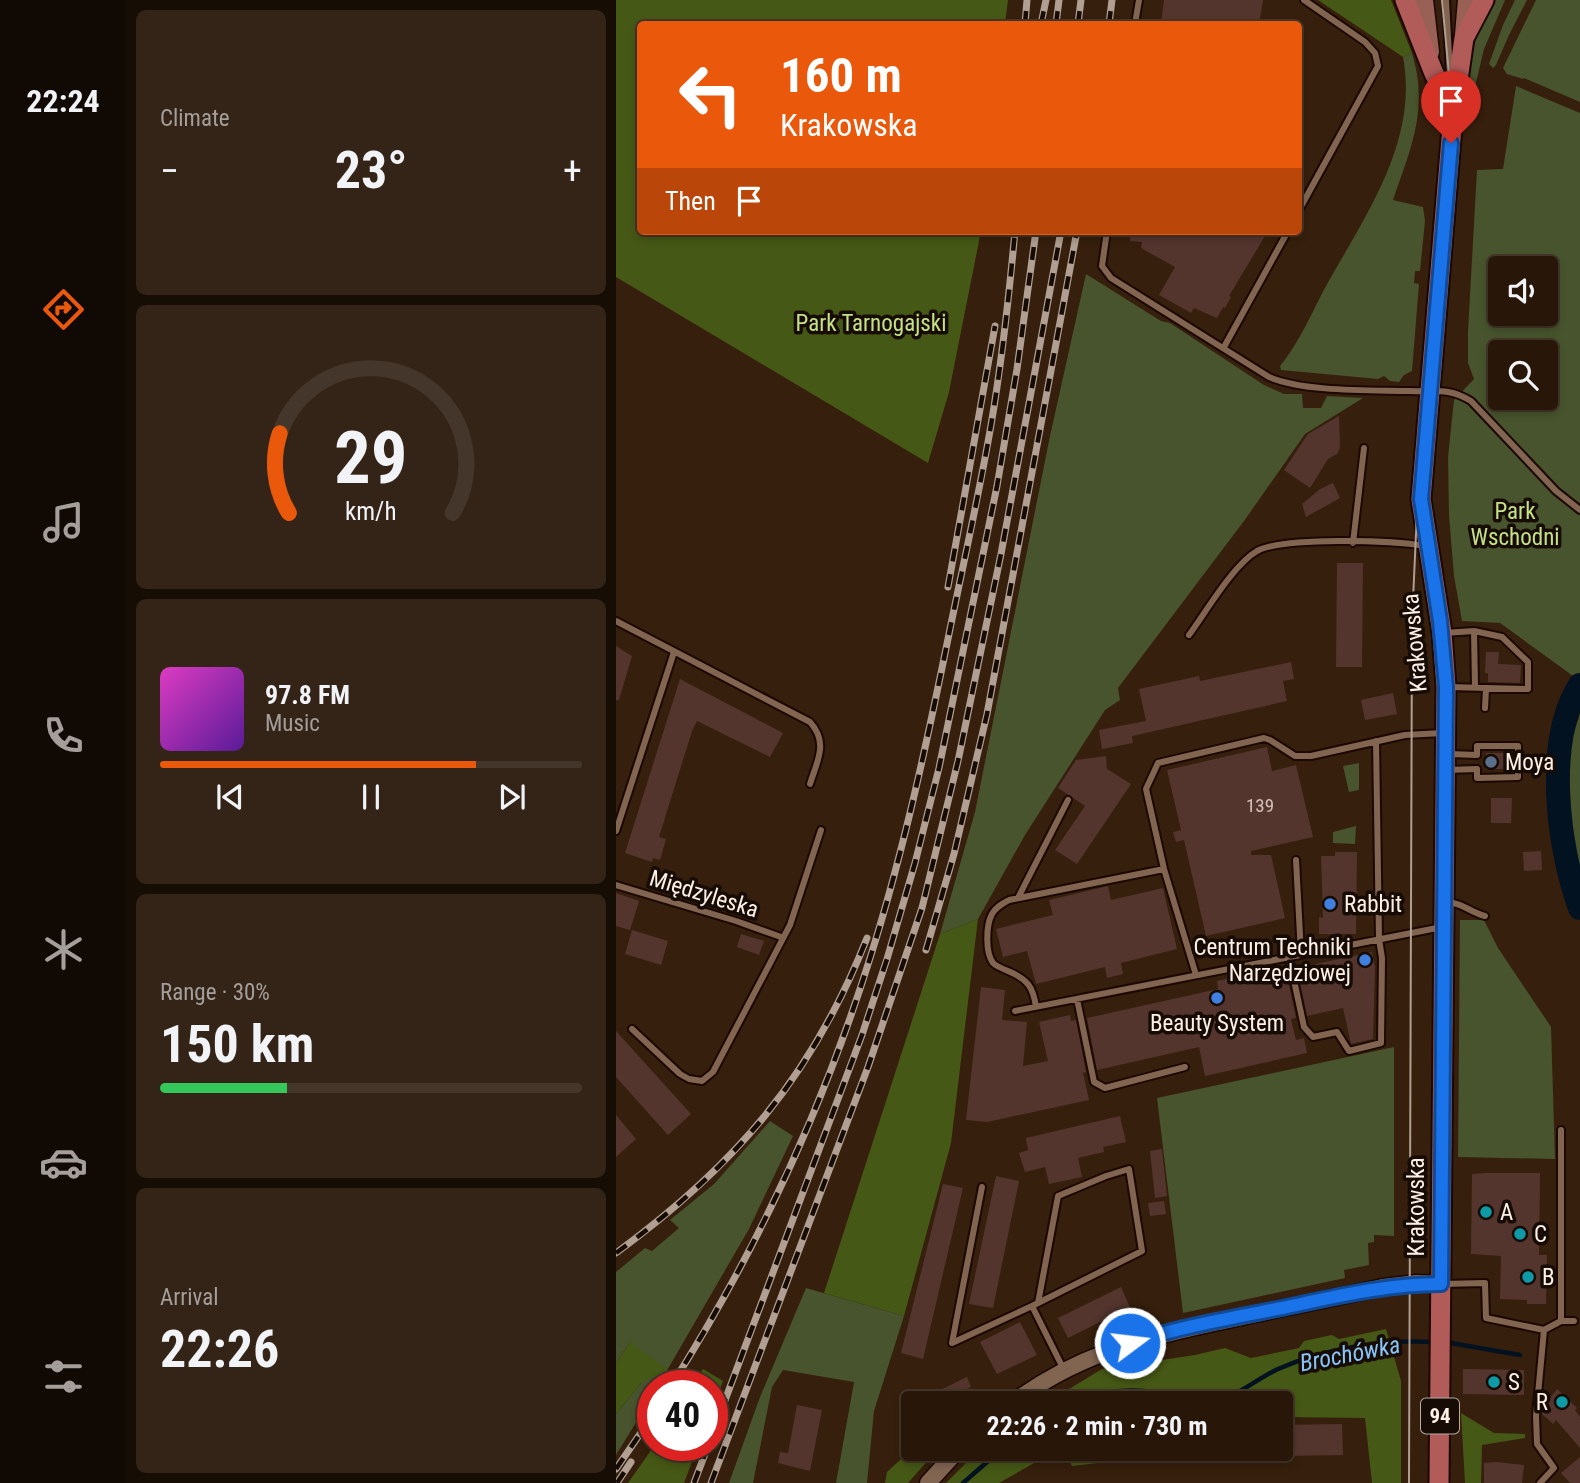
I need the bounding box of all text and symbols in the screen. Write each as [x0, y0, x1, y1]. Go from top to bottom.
text: 160 m [780, 47, 902, 104]
icon: left [665, 49, 756, 140]
pin [1421, 71, 1481, 143]
text: 22:24 [26, 82, 100, 120]
icon: arrive [1432, 82, 1470, 120]
text: Climate [160, 105, 230, 132]
text: Krakowska [780, 106, 918, 144]
text: 23° [335, 140, 407, 201]
text: − [160, 149, 179, 193]
text: + [563, 149, 582, 193]
icon: arrive [730, 182, 768, 220]
text: Then [665, 186, 716, 216]
map controls [1488, 256, 1558, 410]
button: sound [1488, 256, 1558, 326]
icon: directions [39, 285, 88, 334]
park label: Park Tarnogajski [796, 310, 946, 337]
button: search [1488, 340, 1558, 410]
text: 29 [334, 415, 408, 501]
text: km/h [345, 497, 397, 526]
icon: music [39, 498, 88, 547]
park label: Park Wschodni [1470, 498, 1560, 551]
street label: Krakowska [1397, 593, 1433, 693]
text: 97.8 FM [265, 680, 350, 710]
text: Music [265, 710, 320, 737]
icon: phone [39, 711, 88, 760]
place label: Moya [1505, 749, 1554, 776]
marker: Moya [1483, 754, 1499, 770]
icon: previous [211, 778, 249, 816]
icon: pause [352, 778, 390, 816]
icon: next [493, 778, 531, 816]
house number: 139 [1246, 794, 1274, 817]
street label: Międzyleska [646, 865, 762, 923]
place label: Rabbit [1344, 891, 1402, 918]
marker: Rabbit [1322, 896, 1338, 912]
icon: climate [39, 925, 88, 974]
place label: Centrum Techniki Narzędziowej [1194, 934, 1351, 987]
marker: Centrum Techniki Narzędziowej [1357, 952, 1373, 968]
text: Range · 30% [160, 979, 270, 1006]
marker: Beauty System [1209, 990, 1225, 1006]
place label: Beauty System [1150, 1010, 1284, 1037]
text: 150 km [160, 1014, 314, 1075]
icon: car [39, 1138, 88, 1187]
street label: Krakowska [1403, 1158, 1430, 1256]
place label: A [1500, 1199, 1513, 1226]
marker: A [1478, 1204, 1494, 1220]
place label: C [1534, 1221, 1547, 1248]
marker: C [1512, 1226, 1528, 1242]
place label: B [1542, 1264, 1555, 1291]
marker: B [1520, 1269, 1536, 1285]
text: Arrival [160, 1284, 219, 1311]
position arrow [1093, 1306, 1167, 1380]
text: 22:26 [160, 1319, 279, 1380]
water label: Brochówka [1297, 1331, 1403, 1377]
icon: filters [39, 1352, 88, 1401]
place label: S [1508, 1369, 1520, 1396]
speed limit sign: 40 [637, 1370, 728, 1461]
marker: S [1486, 1374, 1502, 1390]
place label: R [1536, 1389, 1548, 1416]
marker: R [1554, 1394, 1570, 1410]
road number: 94 [1421, 1398, 1459, 1434]
text: 22:26 · 2 min · 730 m [987, 1411, 1207, 1441]

